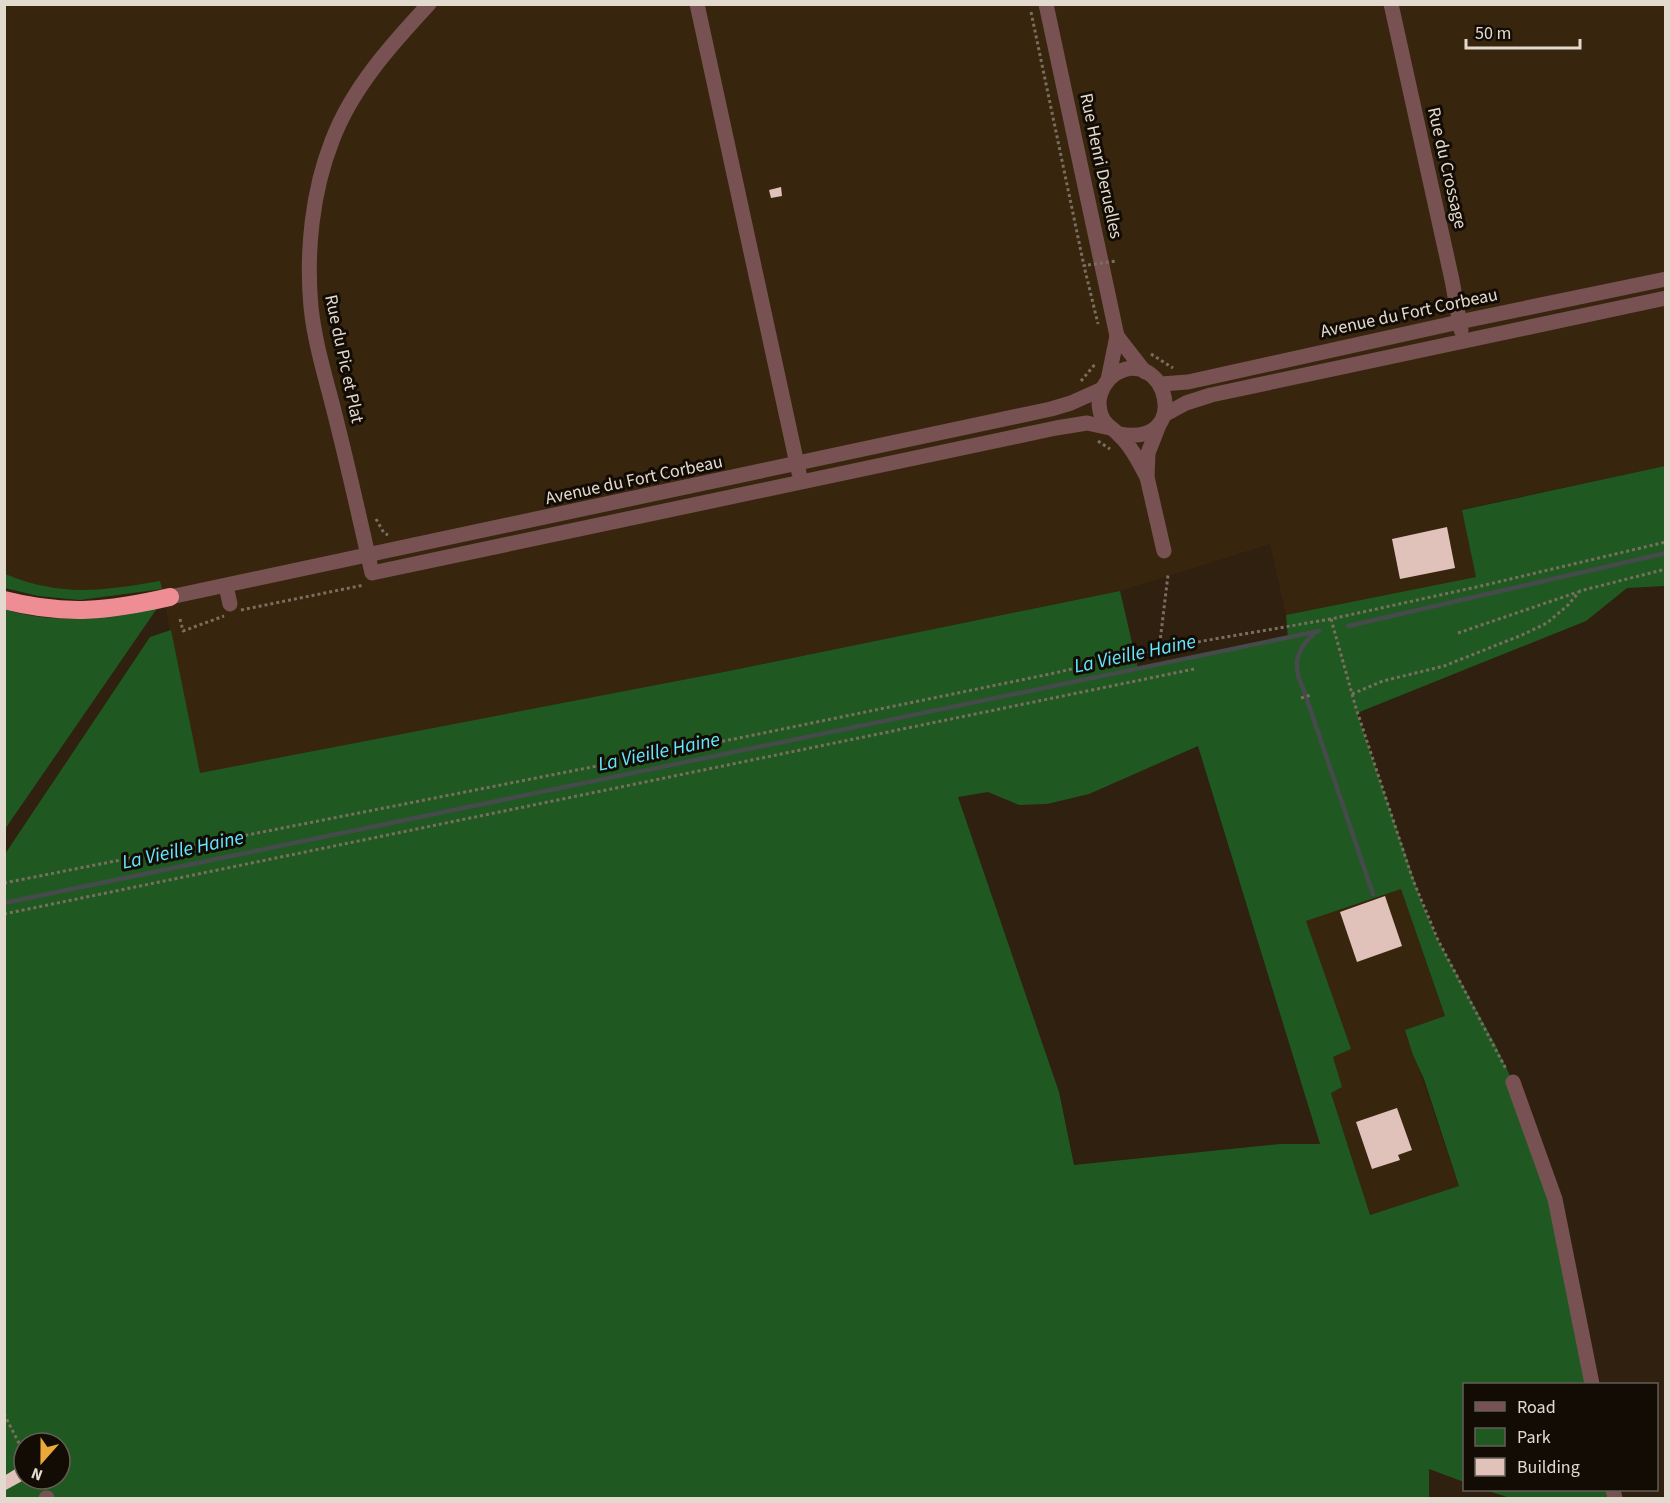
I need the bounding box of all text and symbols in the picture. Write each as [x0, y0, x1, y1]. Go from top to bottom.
scale bar [1466, 12, 1580, 50]
text: 50 m [1475, 21, 1511, 46]
street label: Rue Henri Deruelles [1073, 91, 1129, 241]
street label: Rue du Crossage [1421, 105, 1473, 231]
street label: Avenue du Fort Corbeau [1318, 282, 1500, 344]
street label: Rue du Pic et Plat [318, 293, 370, 425]
street label: Avenue du Fort Corbeau [543, 449, 725, 511]
water label: La Vieille Haine [1071, 627, 1199, 681]
water label: La Vieille Haine [595, 725, 723, 779]
water label: La Vieille Haine [119, 823, 247, 877]
legend [1463, 1383, 1658, 1491]
text: Road [1517, 1395, 1556, 1420]
text: Park [1517, 1425, 1551, 1450]
north arrow [12, 1431, 72, 1491]
text: Building [1517, 1455, 1580, 1480]
text: N [28, 1462, 46, 1486]

